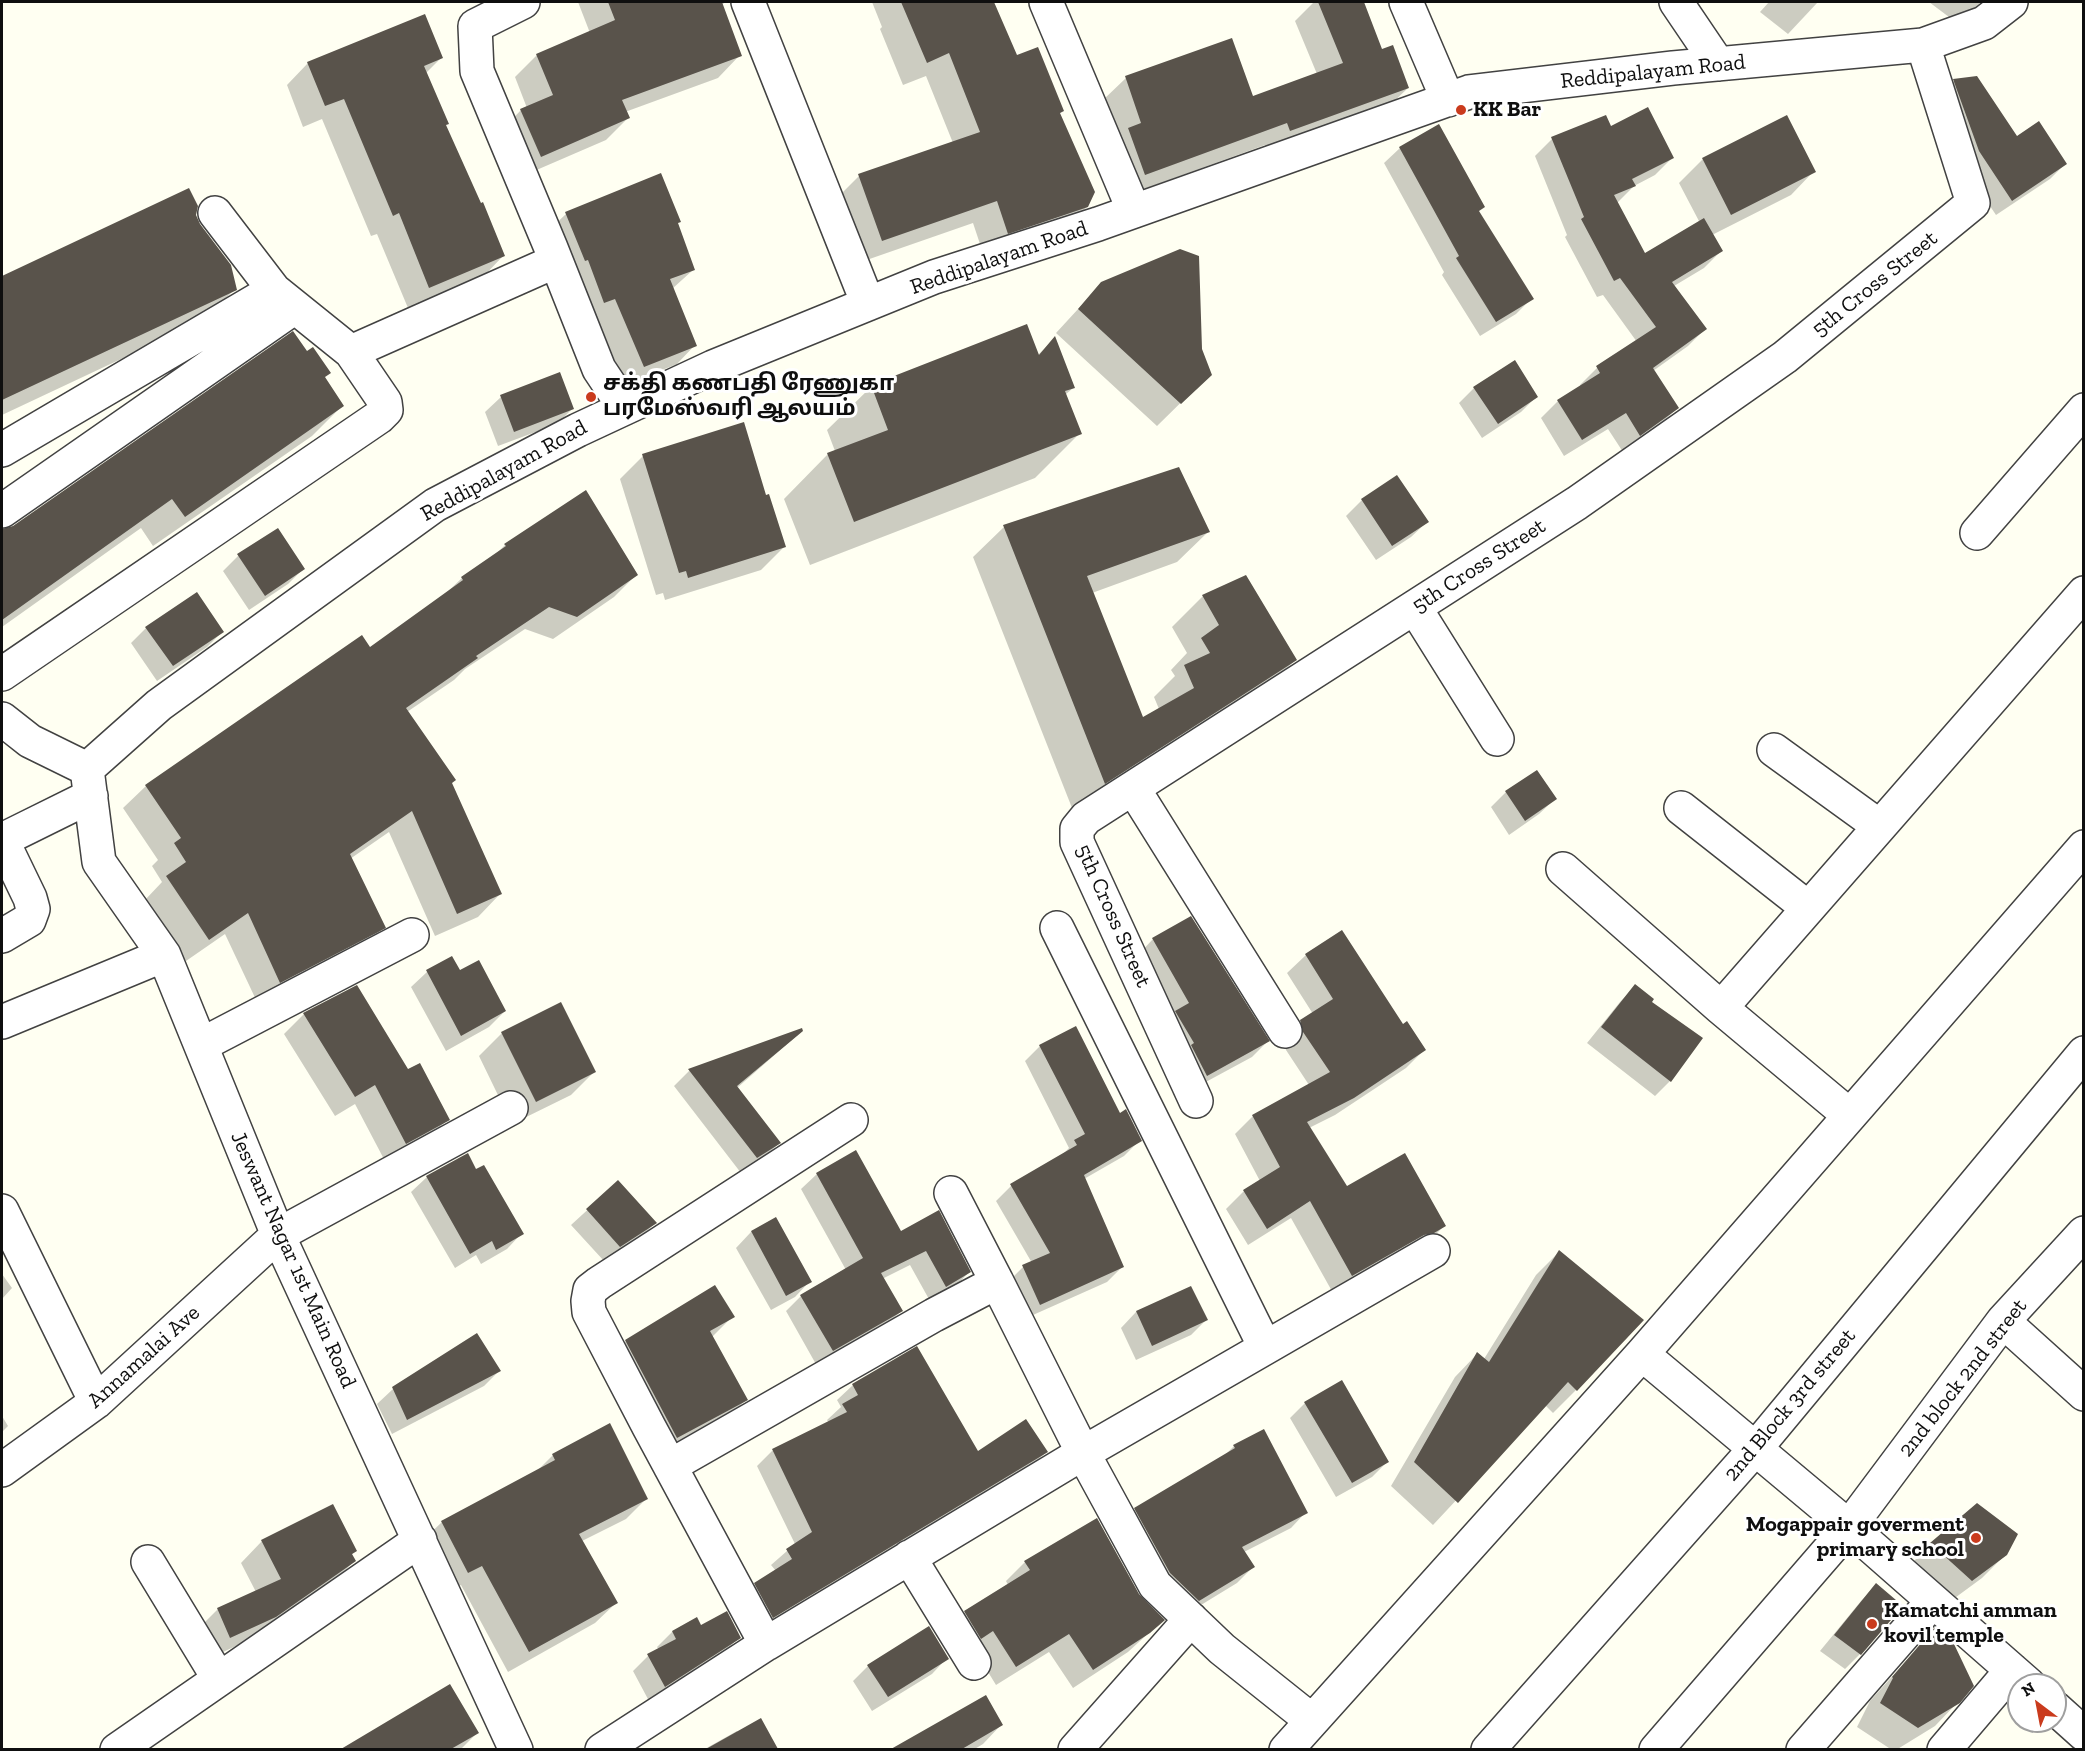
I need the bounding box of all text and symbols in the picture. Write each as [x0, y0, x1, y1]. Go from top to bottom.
street label: Reddipalayam Road [1559, 49, 1747, 95]
place label: KK Bar [1473, 97, 1541, 123]
marker: KK Bar [1454, 103, 1468, 117]
street label: Reddipalayam Road [907, 215, 1091, 301]
street label: 5th Cross Street [1807, 225, 1943, 343]
place label: சக்தி கணபதி ரேணுகா பரமேஸ்வரி ஆலயம் [603, 371, 894, 422]
marker: சக்தி கணபதி ரேணுகா பரமேஸ்வரி ஆலயம் [584, 390, 598, 404]
street label: Reddipalayam Road [416, 414, 592, 528]
street label: 5th Cross Street [1407, 513, 1551, 619]
street label: 5th Cross Street [1070, 840, 1156, 992]
street label: Jeswant Nagar 1st Main Road [224, 1128, 362, 1392]
street label: 2nd block 2nd street [1893, 1294, 2033, 1462]
street label: Annamalai Ave [82, 1300, 206, 1414]
street label: 2nd Block 3rd street [1719, 1323, 1861, 1487]
place label: Mogappair goverment primary school [1746, 1512, 1964, 1564]
marker: Mogappair goverment primary school [1969, 1531, 1983, 1545]
place label: Kamatchi amman kovil temple [1884, 1598, 2057, 1650]
marker: Kamatchi amman kovil temple [1865, 1617, 1879, 1631]
north arrow [2007, 1673, 2067, 1733]
text: N [2018, 1678, 2038, 1700]

